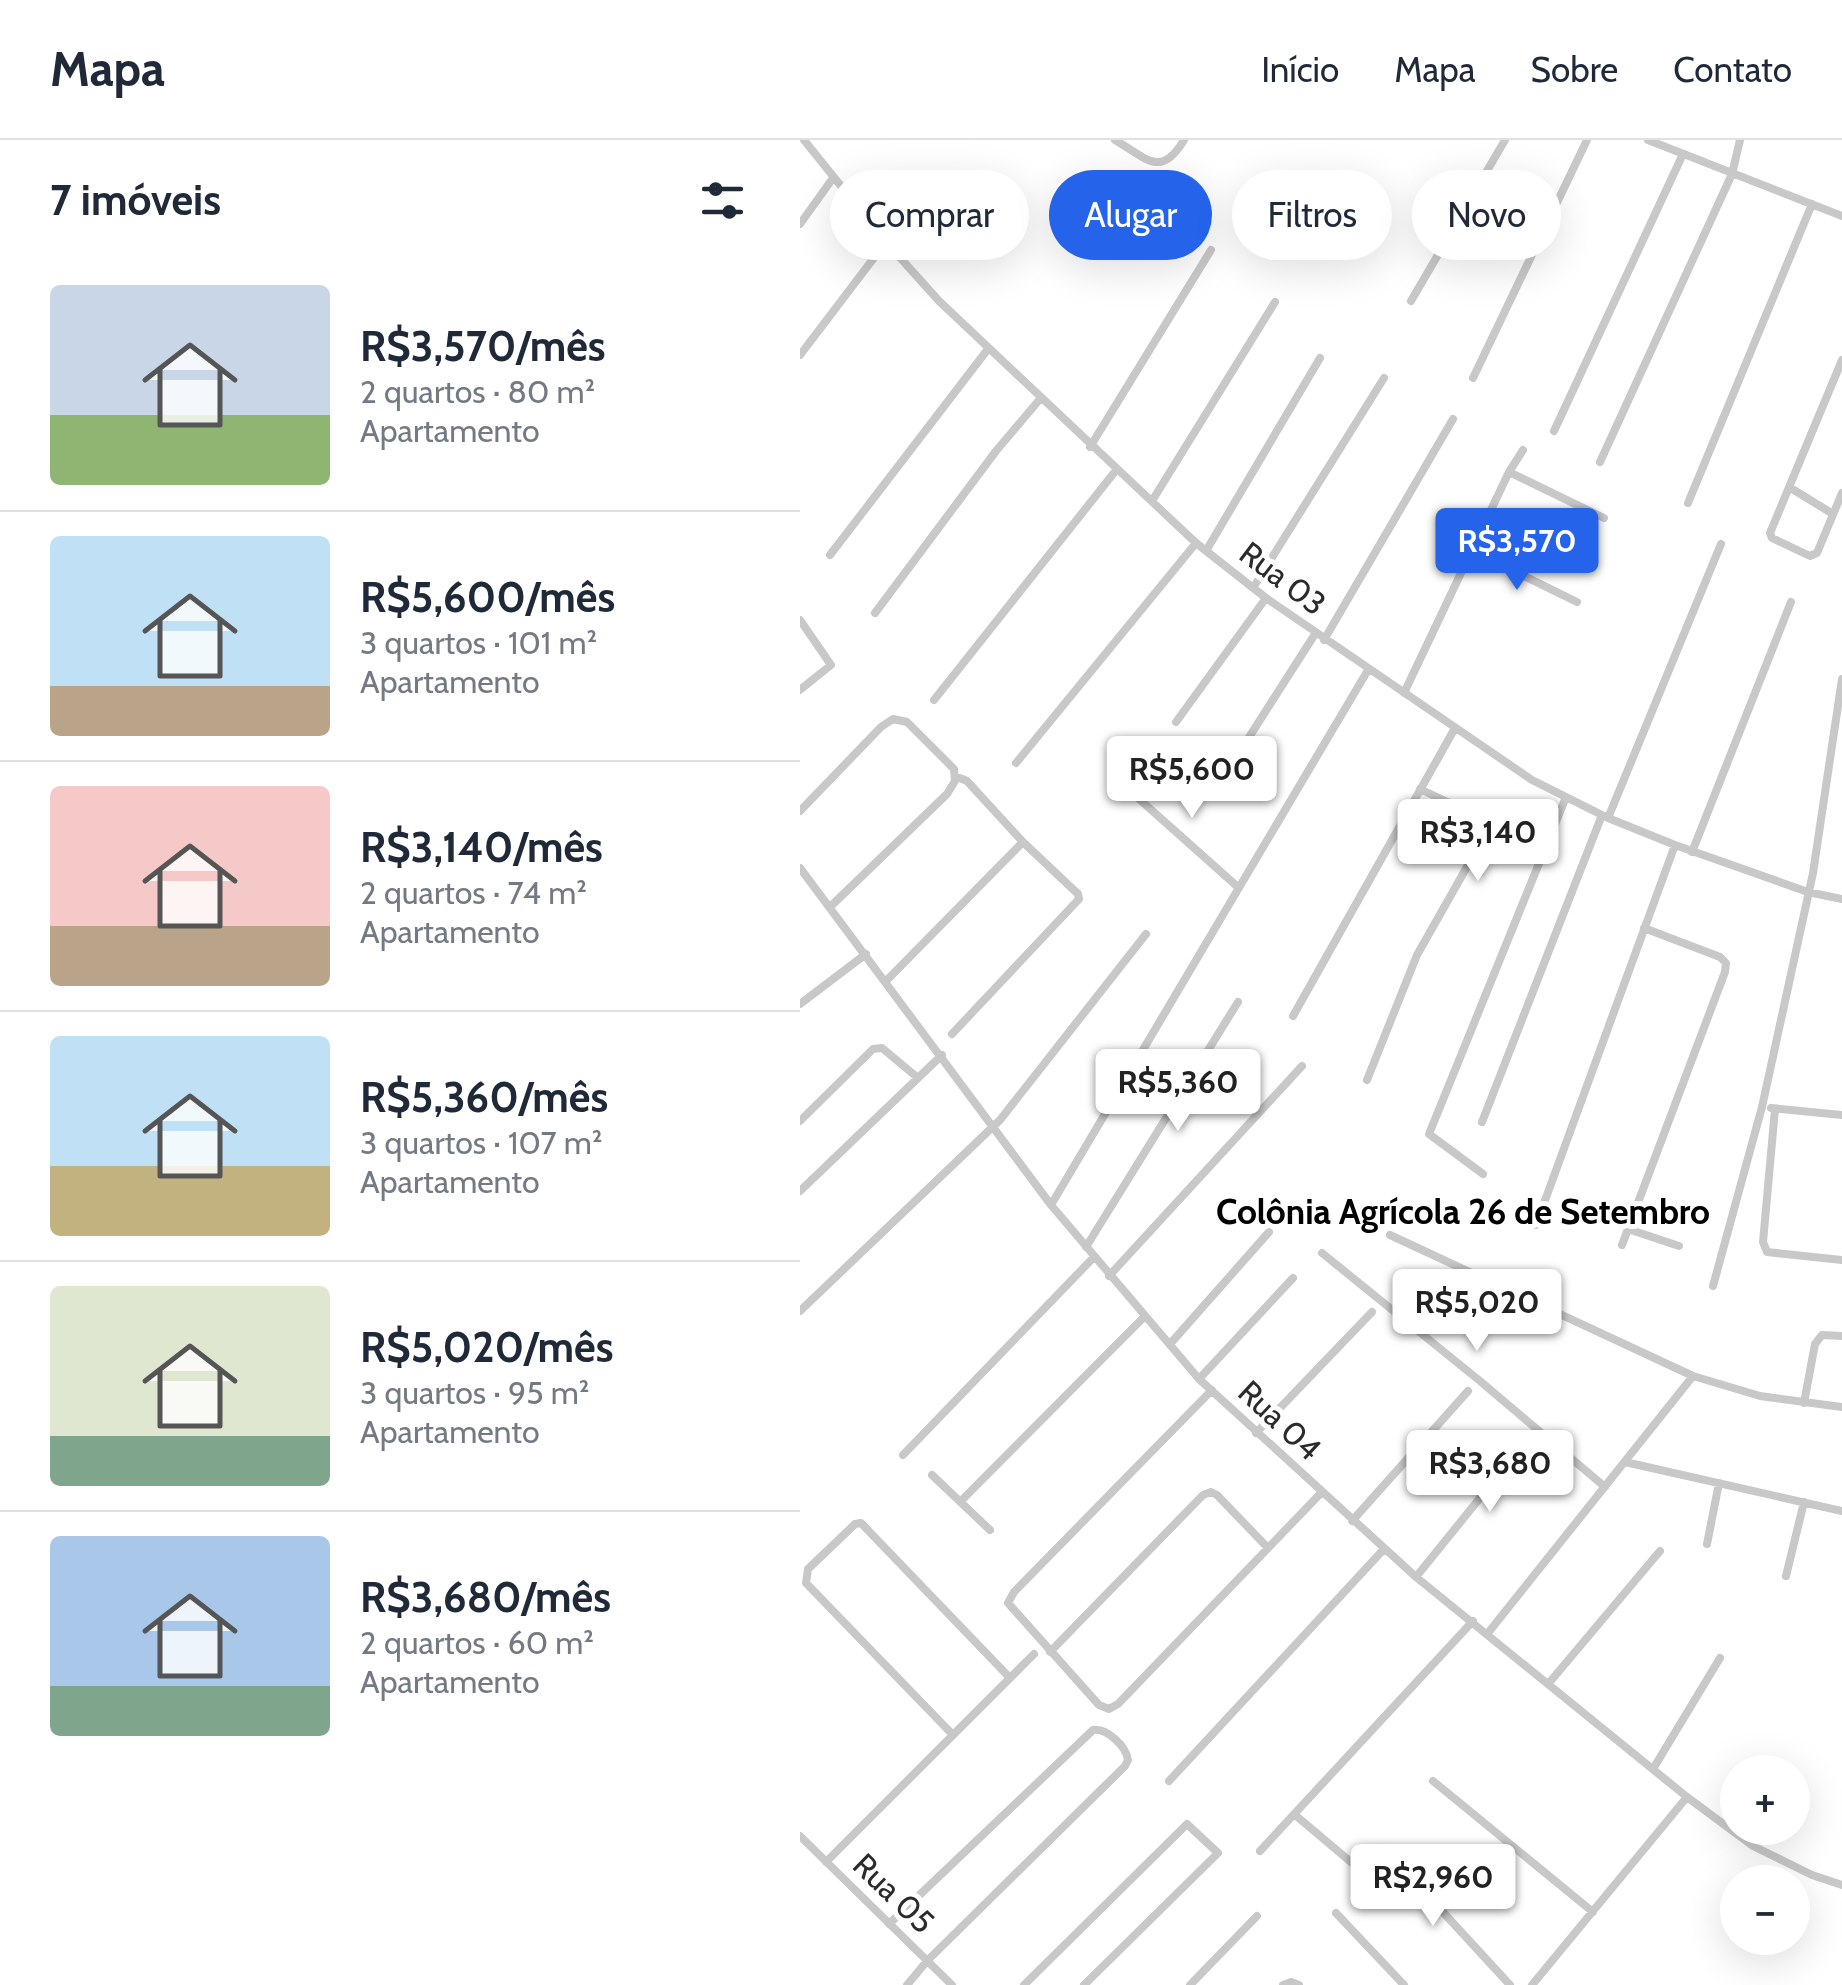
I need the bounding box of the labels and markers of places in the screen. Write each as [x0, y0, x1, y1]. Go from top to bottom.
pin: R$3,570 [1425, 508, 1609, 593]
pin: R$5,600 [1100, 736, 1284, 821]
pin: R$3,140 [1386, 799, 1570, 884]
pin: R$5,360 [1086, 1049, 1270, 1134]
pin: R$5,020 [1385, 1269, 1569, 1354]
pin: R$3,680 [1398, 1430, 1582, 1515]
pin: R$2,960 [1341, 1844, 1525, 1929]

